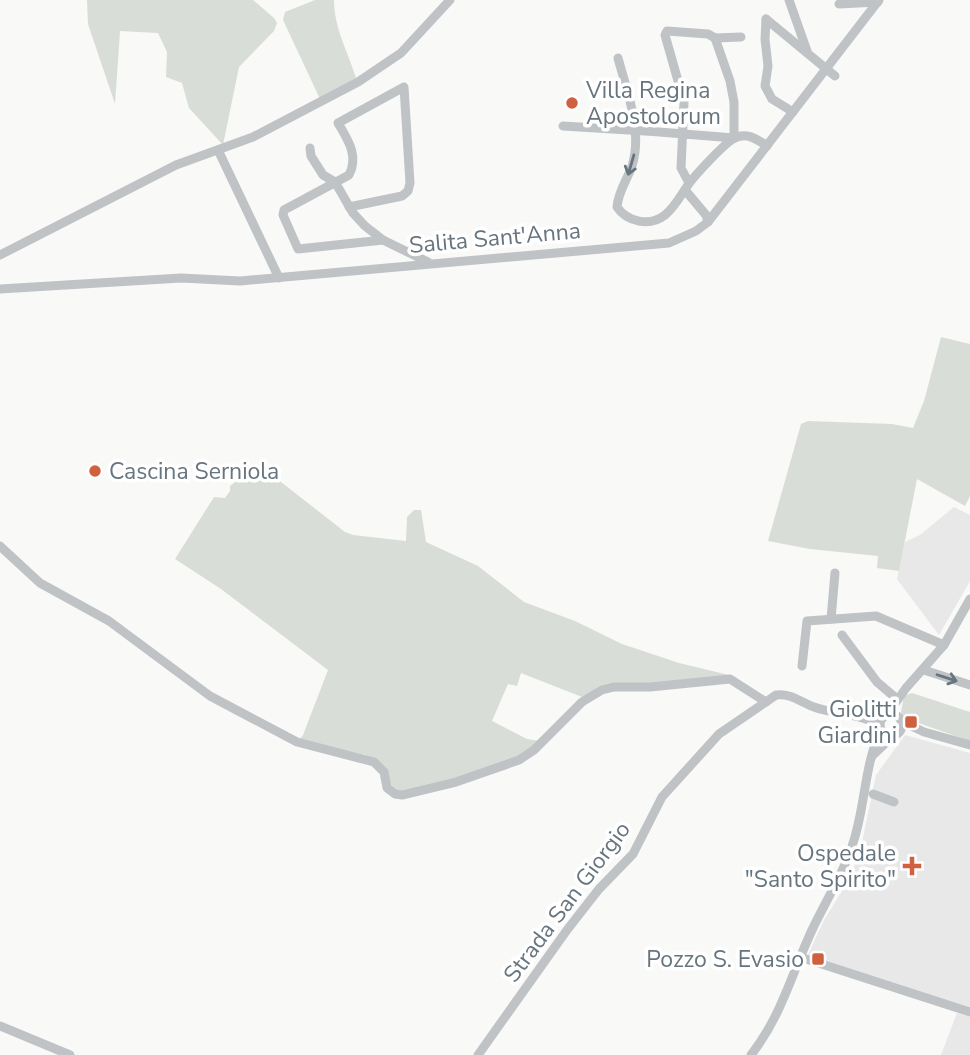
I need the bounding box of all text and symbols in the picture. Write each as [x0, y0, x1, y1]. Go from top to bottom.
place label: Villa Regina Apostolorum [585, 75, 721, 132]
marker: Villa Regina Apostolorum [564, 95, 580, 111]
one-way arrow [623, 154, 636, 176]
street label: Salita Sant'Anna [408, 215, 582, 261]
place label: Cascina Serniola [109, 456, 279, 487]
marker: Cascina Serniola [87, 463, 103, 479]
one-way arrow [936, 672, 958, 685]
place label: Giolitti Giardini [818, 694, 897, 751]
marker: Giolitti Giardini [903, 714, 919, 730]
street label: Strada San Giorgio [496, 815, 638, 989]
place label: Ospedale "Santo Spirito" [745, 838, 896, 895]
marker: Ospedale "Santo Spirito" [902, 856, 922, 876]
place label: Pozzo S. Evasio [646, 944, 804, 975]
marker: Pozzo S. Evasio [810, 951, 826, 967]

